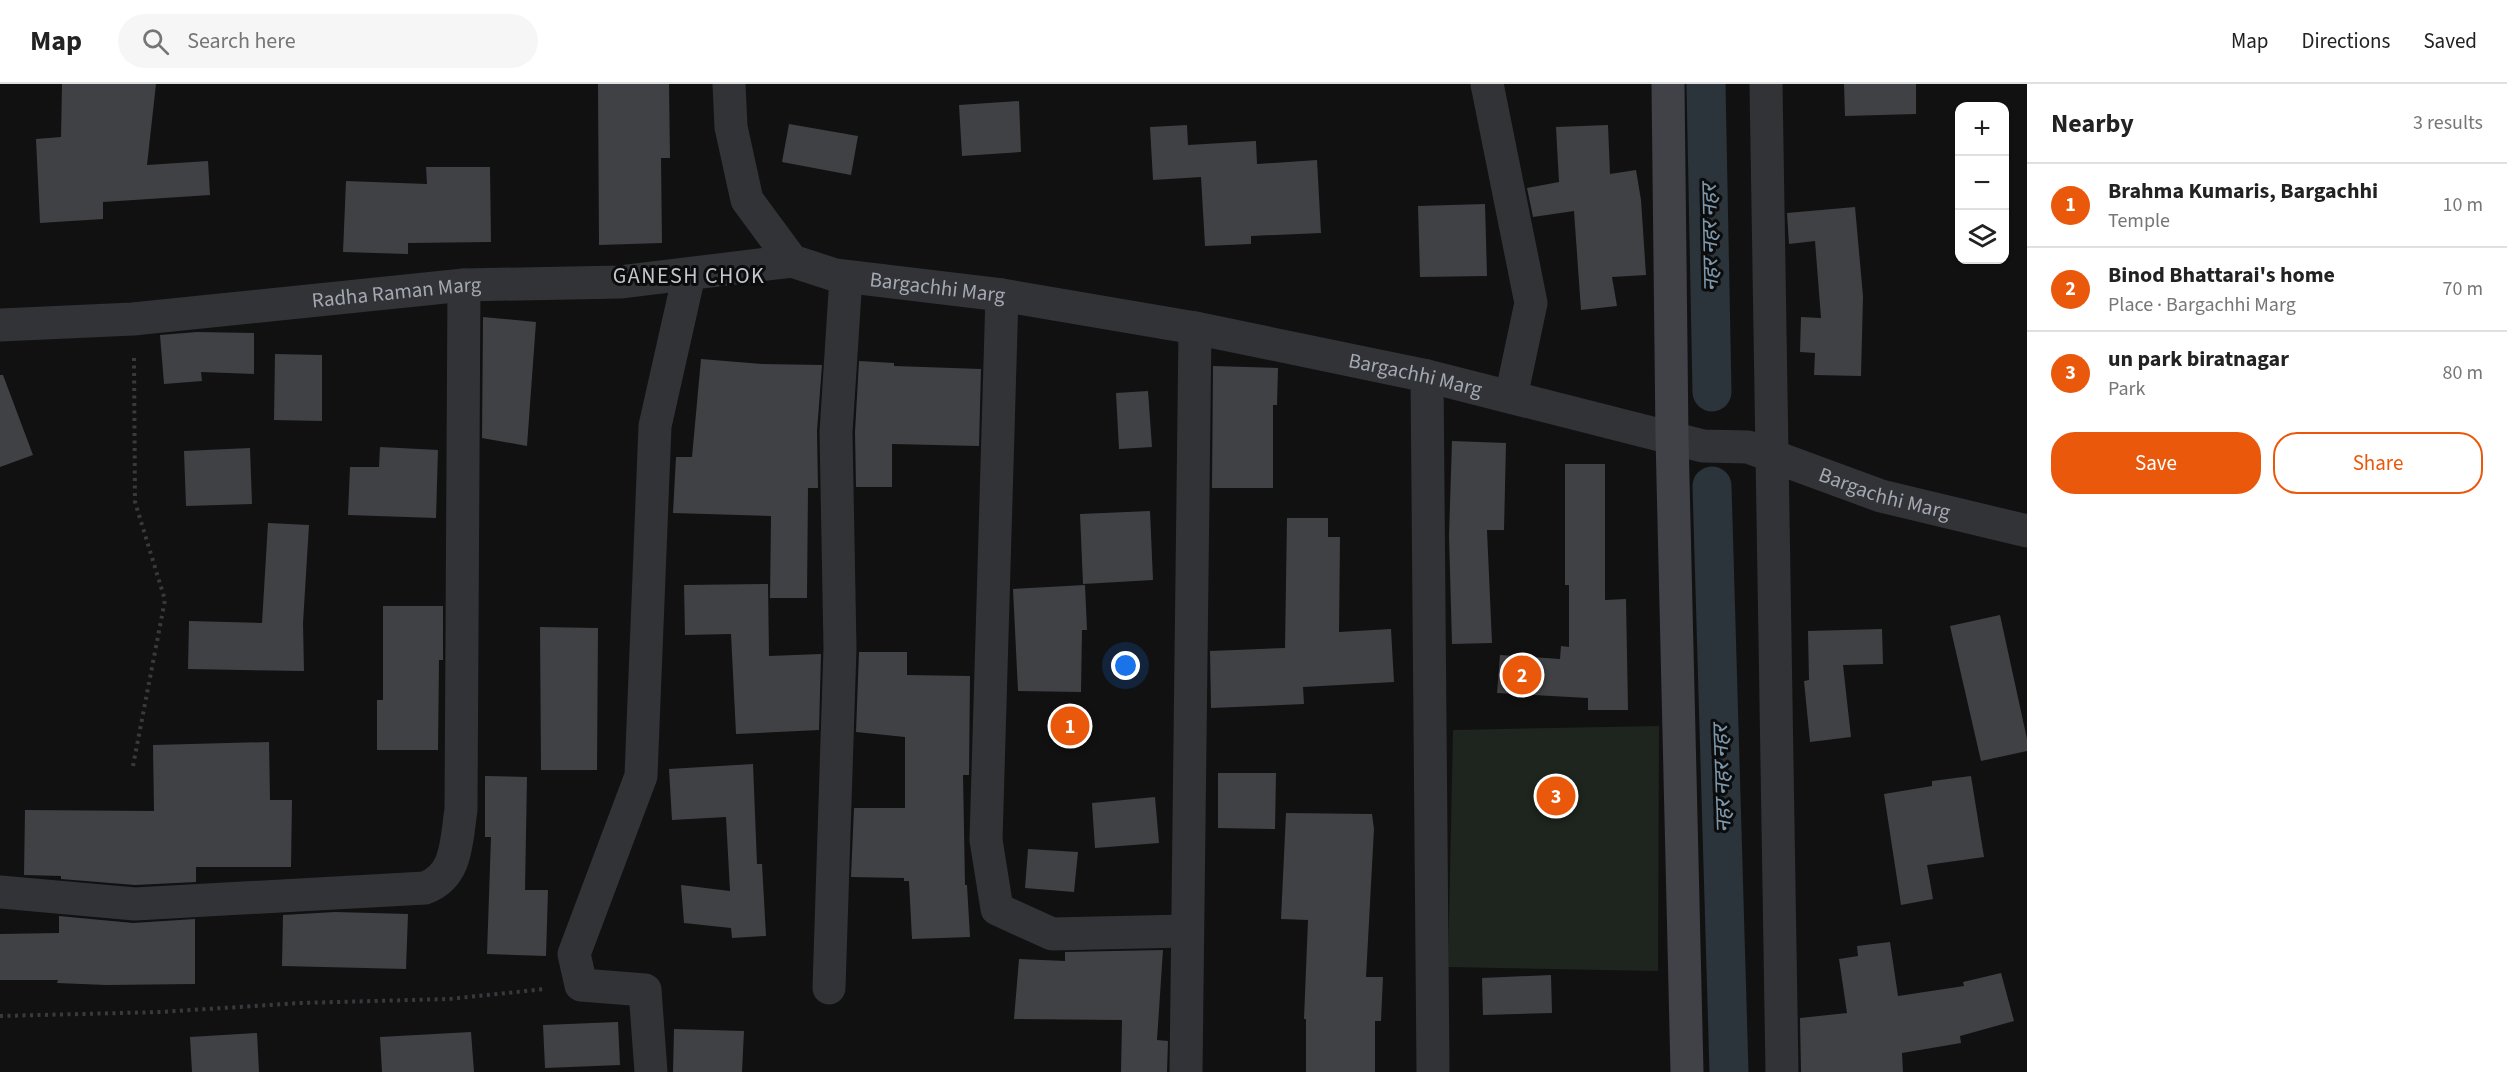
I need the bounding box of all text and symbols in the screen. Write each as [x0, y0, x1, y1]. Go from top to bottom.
search box [118, 14, 538, 68]
text: Map [30, 21, 82, 61]
icon: search [139, 25, 172, 58]
text: Search here [187, 25, 296, 57]
text: Map [2231, 26, 2269, 56]
text: Directions [2302, 26, 2390, 56]
text: Saved [2423, 26, 2477, 56]
map controls [1955, 102, 2009, 264]
button: + [1955, 102, 2009, 156]
text: Nearby [2051, 105, 2134, 142]
text: 3 results [2413, 109, 2483, 137]
button: − [1955, 156, 2009, 210]
text: Brahma Kumaris, Bargachhi [2108, 175, 2378, 207]
water label: नहर नहर नहर [1693, 180, 1727, 292]
text: 1 [2065, 191, 2076, 219]
text: 10 m [2443, 191, 2483, 219]
text: Temple [2108, 207, 2170, 235]
button: layers [1955, 210, 2009, 264]
text: Binod Bhattarai's home [2108, 259, 2335, 291]
district label: GANESH CHOK [613, 260, 765, 292]
street label: Bargachhi Marg [868, 264, 1007, 310]
street label: Radha Raman Marg [310, 270, 482, 316]
text: 2 [2065, 275, 2076, 303]
text: 70 m [2443, 275, 2483, 303]
text: Place · Bargachhi Marg [2108, 291, 2296, 319]
text: un park biratnagar [2108, 343, 2289, 375]
street label: Bargachhi Marg [1346, 345, 1486, 405]
text: 3 [2065, 359, 2076, 387]
text: 80 m [2443, 359, 2483, 387]
text: Park [2108, 375, 2145, 403]
button: Save [2051, 432, 2261, 494]
button: Share [2273, 432, 2483, 494]
street label: Bargachhi Marg [1815, 459, 1954, 527]
your location [1111, 651, 1140, 680]
pin: 2 [1502, 652, 1541, 698]
pin: 1 [1050, 704, 1090, 748]
water label: नहर नहर नहर [1704, 721, 1740, 833]
pin: 3 [1536, 774, 1576, 818]

